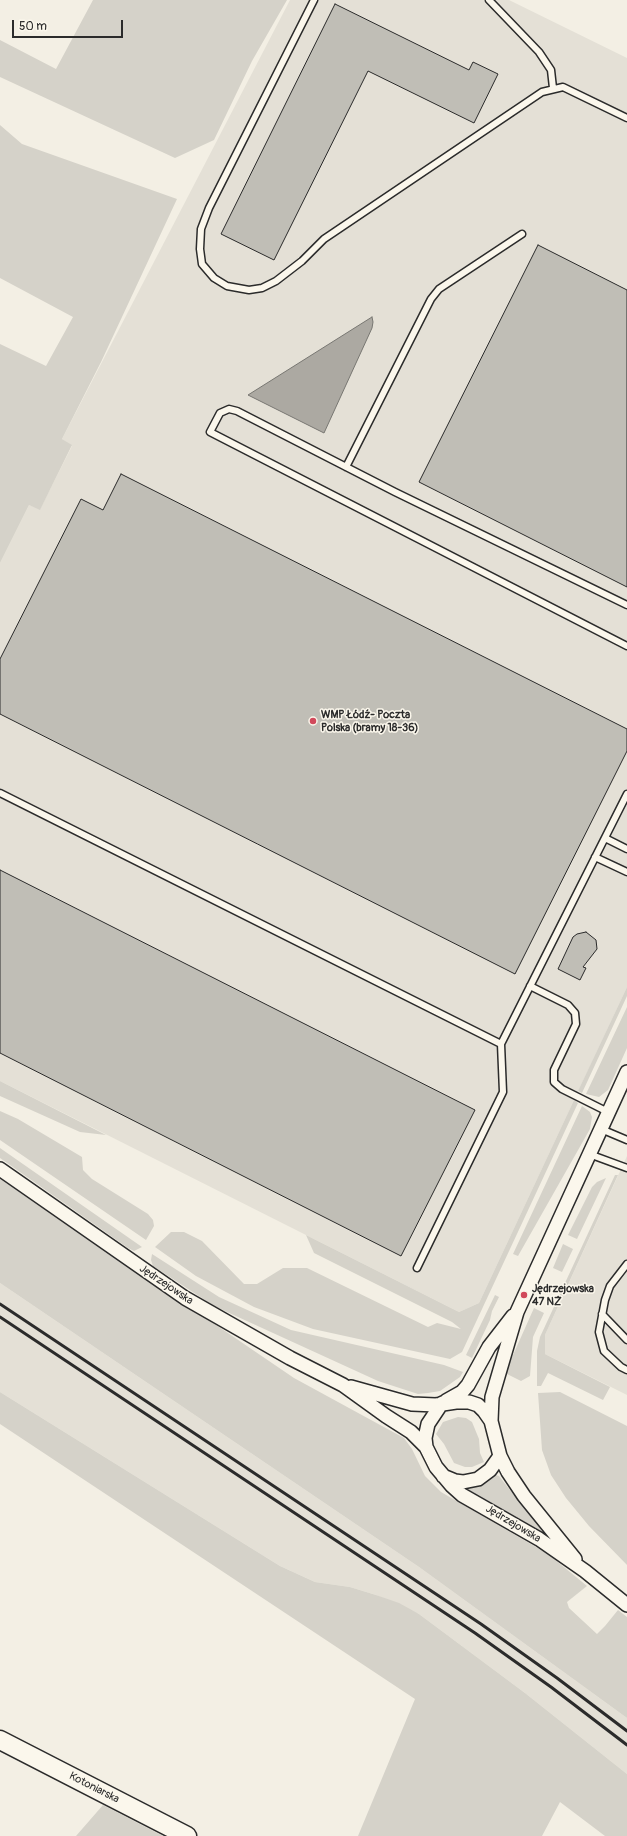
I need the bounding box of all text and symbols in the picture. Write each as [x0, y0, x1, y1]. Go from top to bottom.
scale bar [14, 12, 125, 38]
text: 50 m [19, 19, 47, 34]
place label: WMP Łódź- Poczta Polska (bramy 18-36) [321, 708, 418, 734]
marker: WMP Łódź- Poczta Polska (bramy 18-36) [308, 716, 318, 726]
street label: Jędrzejowska [137, 1262, 195, 1308]
place label: Jędrzejowska 47 NŻ [532, 1282, 594, 1308]
marker: Jędrzejowska 47 NŻ [519, 1290, 529, 1300]
street label: Jędrzejowska [483, 1502, 543, 1546]
street label: Kotoniarska [67, 1770, 121, 1806]

